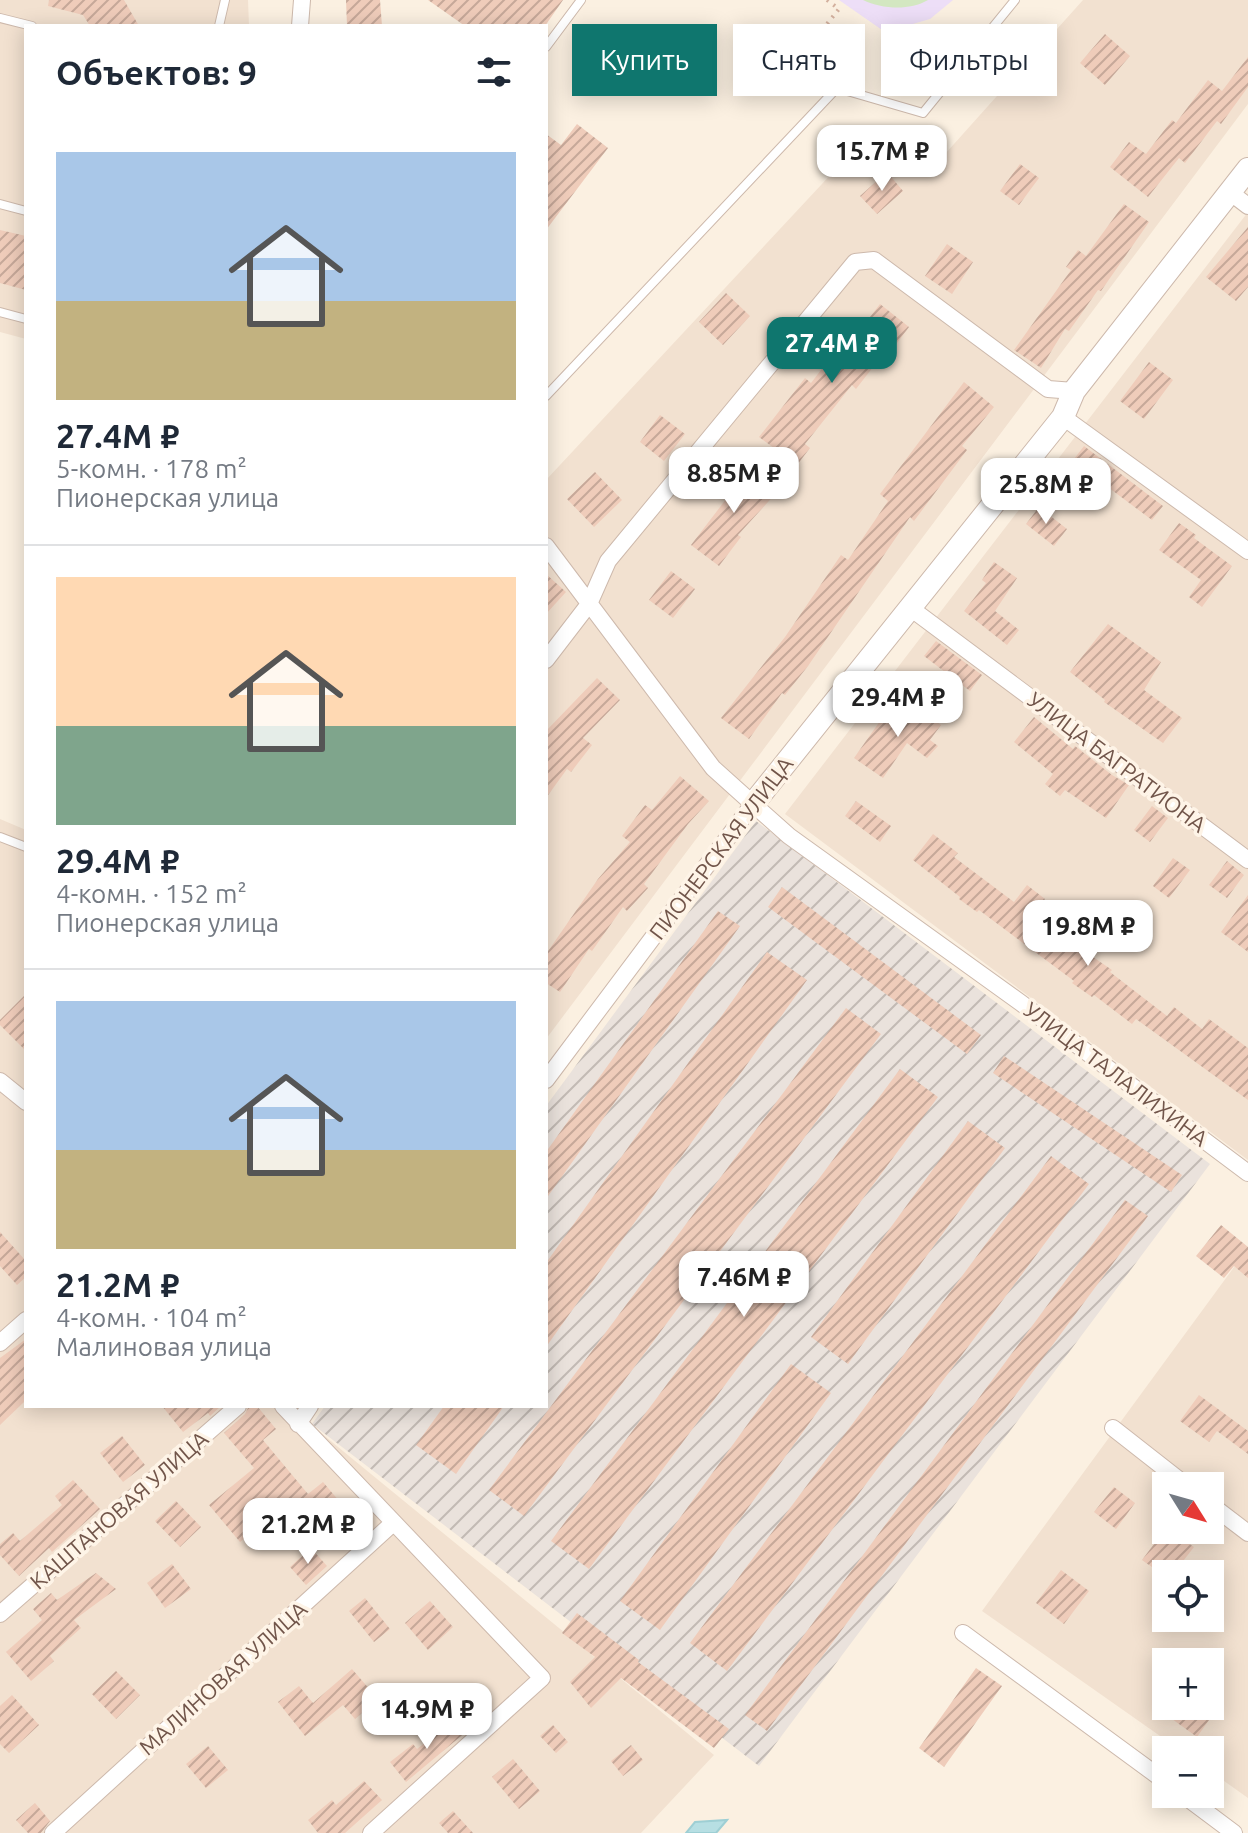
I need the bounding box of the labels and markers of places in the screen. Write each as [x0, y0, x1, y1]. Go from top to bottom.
pin: 15.7M ₽ [808, 125, 956, 193]
pin: 27.4M ₽ [758, 317, 906, 385]
pin: 8.85M ₽ [660, 447, 808, 515]
pin: 25.8M ₽ [972, 458, 1120, 526]
pin: 29.4M ₽ [824, 671, 972, 739]
pin: 19.8M ₽ [1014, 900, 1162, 968]
pin: 7.46M ₽ [670, 1251, 818, 1319]
pin: 21.2M ₽ [234, 1498, 382, 1566]
pin: 14.9M ₽ [353, 1683, 501, 1751]

